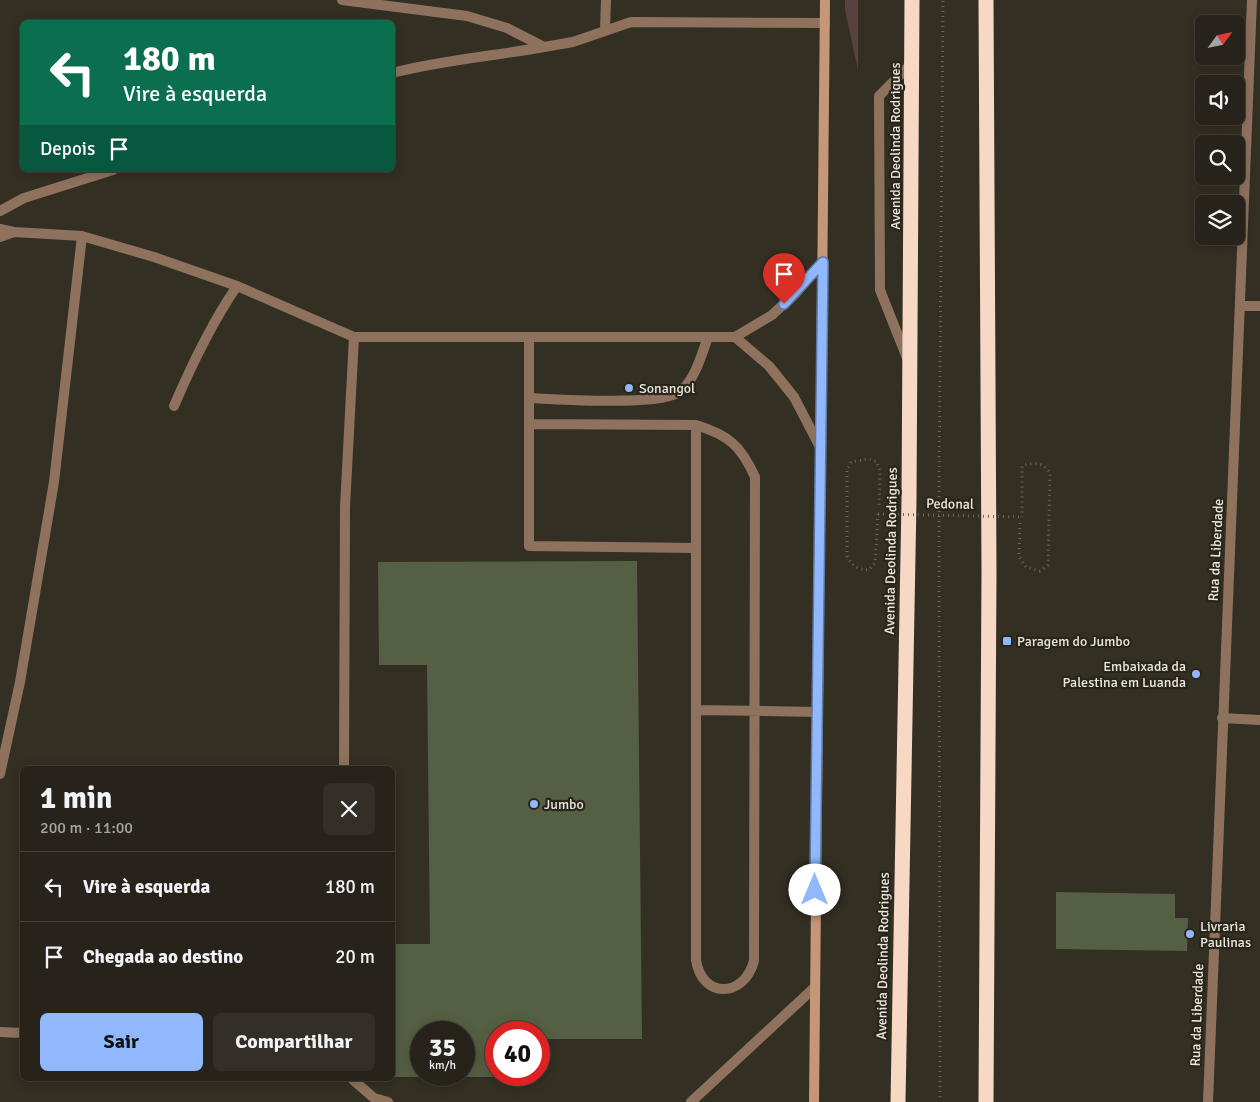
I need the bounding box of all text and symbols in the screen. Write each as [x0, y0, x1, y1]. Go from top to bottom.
north arrow [1195, 15, 1245, 65]
map controls [1195, 15, 1245, 245]
text: 180 m [123, 37, 216, 80]
icon: left [40, 40, 105, 105]
street label: Avenida Deolinda Rodrigues [887, 62, 904, 230]
button: sound [1195, 75, 1245, 125]
text: Vire à esquerda [123, 80, 267, 107]
icon: arrive [105, 135, 133, 163]
button: search [1195, 135, 1245, 185]
text: Depois [40, 137, 95, 161]
button: layers [1195, 195, 1245, 245]
pin [763, 253, 805, 304]
icon: arrive [770, 260, 798, 288]
place label: Sonangol [639, 380, 695, 397]
marker: Sonangol [623, 382, 635, 394]
street label: Avenida Deolinda Rodrigues [881, 467, 901, 635]
street label: Pedonal [926, 495, 974, 513]
street label: Rua da Liberdade [1205, 498, 1227, 602]
place label: Paragem do Jumbo [1017, 633, 1130, 650]
marker: Paragem do Jumbo [1001, 635, 1013, 647]
place label: Embaixada da Palestina em Luanda [1062, 658, 1186, 691]
marker: Embaixada da Palestina em Luanda [1190, 668, 1202, 680]
text: 1 min [40, 780, 112, 817]
button: close [323, 783, 375, 835]
place label: Jumbo [544, 796, 584, 813]
marker: Jumbo [528, 798, 540, 810]
text: 200 m · 11:00 [40, 818, 133, 838]
position arrow [788, 863, 840, 915]
street label: Avenida Deolinda Rodrigues [873, 872, 893, 1040]
icon: left [40, 873, 68, 901]
text: Vire à esquerda [83, 875, 210, 899]
text: 180 m [325, 875, 375, 899]
place label: Livraria Paulinas [1200, 918, 1251, 951]
marker: Livraria Paulinas [1184, 928, 1196, 940]
icon: arrive [40, 943, 68, 971]
text: Chegada ao destino [83, 945, 243, 969]
text: 20 m [335, 945, 375, 969]
street label: Rua da Liberdade [1187, 963, 1207, 1067]
button: Sair [40, 1013, 203, 1071]
button: Compartilhar [213, 1013, 375, 1071]
speed limit sign: 40 [485, 1021, 550, 1086]
text: 35 [429, 1032, 456, 1063]
text: km/h [429, 1058, 456, 1073]

